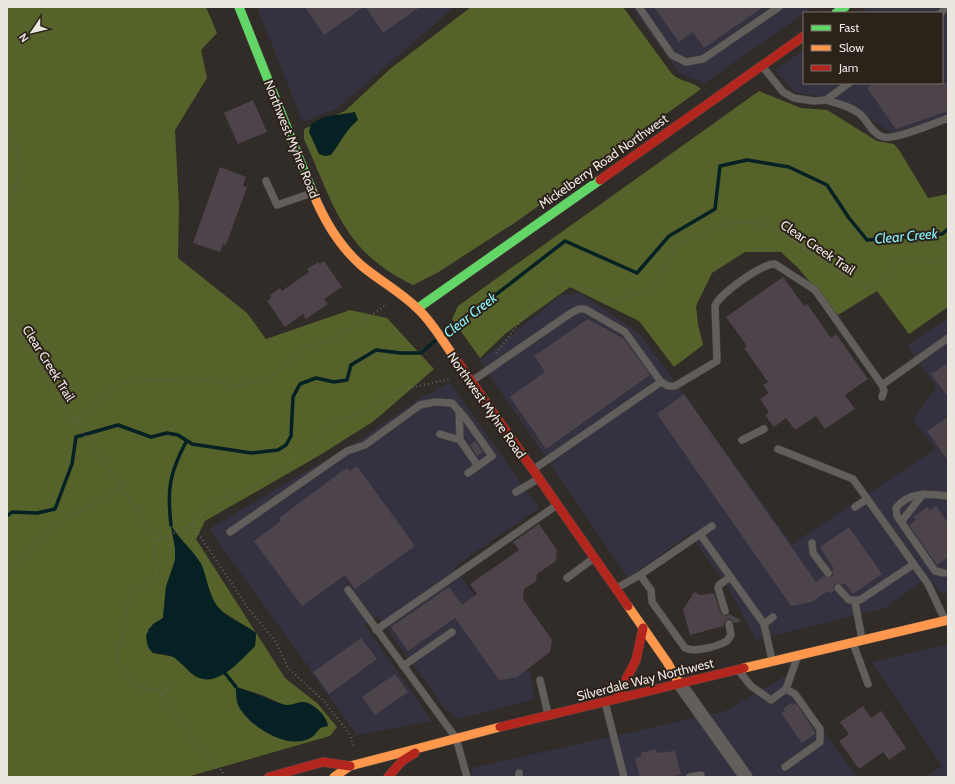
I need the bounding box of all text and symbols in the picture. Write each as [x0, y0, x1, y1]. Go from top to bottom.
north arrow [12, 12, 52, 52]
legend [803, 12, 943, 84]
text: Fast [839, 20, 859, 35]
text: N [16, 31, 32, 45]
text: Slow [839, 40, 864, 55]
text: Jam [838, 60, 858, 75]
street label: Northwest Myhre Road [261, 78, 323, 200]
street label: Mickelberry Road Northwest [535, 110, 671, 212]
street label: Clear Creek Trail [778, 216, 858, 278]
water label: Clear Creek [874, 224, 939, 248]
water label: Clear Creek [440, 288, 501, 342]
street label: Clear Creek Trail [19, 322, 79, 404]
street label: Northwest Myhre Road [444, 349, 530, 461]
street label: Silverdale Way Northwest [575, 654, 716, 704]

